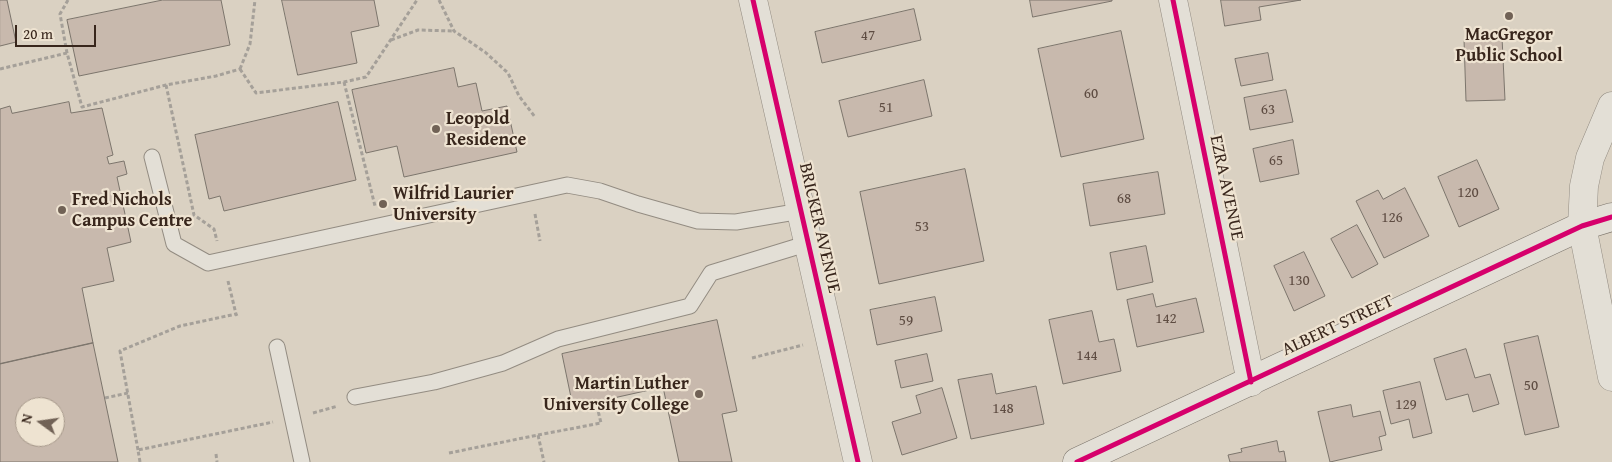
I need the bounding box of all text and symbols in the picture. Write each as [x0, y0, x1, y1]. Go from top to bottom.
marker: MacGregor Public School [1503, 10, 1515, 22]
scale bar [18, 15, 99, 47]
text: 20 m [23, 23, 53, 44]
place label: MacGregor Public School [1456, 24, 1562, 66]
house number: 47 [861, 27, 875, 45]
house number: 60 [1084, 85, 1098, 103]
house number: 51 [879, 99, 893, 117]
house number: 63 [1261, 101, 1275, 119]
place label: Leopold Residence [446, 108, 526, 150]
marker: Leopold Residence [430, 123, 442, 135]
street label: EZRA AVENUE [1204, 133, 1248, 243]
house number: 65 [1269, 152, 1283, 170]
street label: BRICKER AVENUE [794, 161, 844, 295]
place label: Wilfrid Laurier University [393, 183, 514, 225]
house number: 120 [1457, 184, 1479, 202]
place label: Fred Nichols Campus Centre [72, 189, 192, 232]
house number: 68 [1117, 190, 1131, 208]
marker: Wilfrid Laurier University [377, 198, 389, 210]
marker: Fred Nichols Campus Centre [56, 204, 68, 216]
house number: 126 [1381, 209, 1403, 227]
house number: 53 [915, 218, 929, 236]
house number: 130 [1288, 272, 1310, 290]
street label: ALBERT STREET [1279, 291, 1397, 361]
house number: 142 [1155, 310, 1177, 328]
house number: 59 [899, 312, 913, 330]
house number: 144 [1076, 347, 1098, 365]
place label: Martin Luther University College [543, 373, 689, 416]
house number: 50 [1524, 377, 1538, 395]
marker: Martin Luther University College [693, 388, 705, 400]
house number: 129 [1395, 396, 1417, 414]
north arrow [15, 397, 65, 447]
house number: 148 [992, 400, 1014, 418]
text: N [16, 412, 37, 426]

